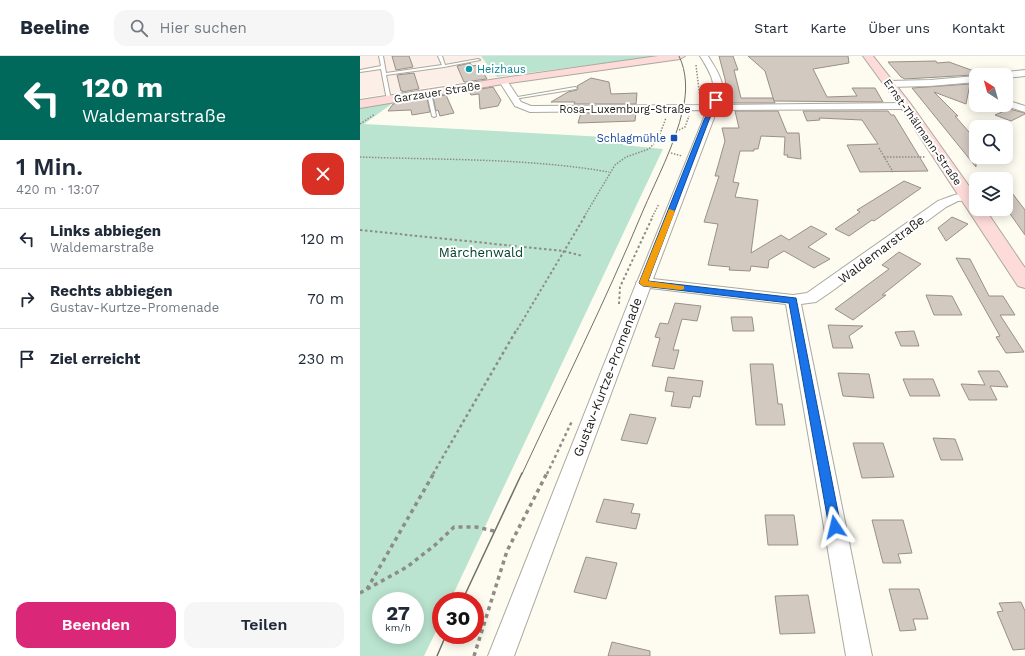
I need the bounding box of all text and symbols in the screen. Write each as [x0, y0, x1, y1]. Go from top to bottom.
search box [114, 10, 394, 46]
text: Beeline [20, 16, 90, 39]
icon: search [128, 17, 150, 39]
text: Hier suchen [160, 19, 247, 37]
text: Start [754, 20, 788, 36]
text: Karte [810, 20, 846, 36]
text: Über uns [868, 20, 930, 36]
text: Kontakt [952, 20, 1005, 36]
place label: Heizhaus [477, 63, 526, 76]
marker: Heizhaus [464, 64, 474, 74]
north arrow [969, 68, 1013, 112]
map controls [969, 68, 1013, 216]
text: 120 m [82, 71, 163, 104]
icon: left [16, 72, 68, 124]
street label: Ernst-Thälmann-Straße [881, 77, 964, 188]
street label: Garzauer Straße [393, 79, 481, 106]
pin [699, 83, 733, 117]
icon: arrive [705, 89, 727, 111]
street label: Rosa-Luxemburg-Straße [559, 103, 691, 116]
text: Waldemarstraße [82, 105, 226, 126]
button: search [969, 120, 1013, 164]
place label: Schlagmühle [597, 132, 666, 145]
marker: Schlagmühle [669, 133, 679, 143]
text: 1 Min. [16, 153, 83, 181]
button: close [302, 153, 344, 195]
button: layers [969, 172, 1013, 216]
text: 420 m · 13:07 [16, 182, 100, 197]
street label: Waldemarstraße [835, 212, 927, 287]
text: Links abbiegen [50, 222, 161, 240]
icon: left [16, 228, 38, 250]
text: 120 m [301, 230, 344, 248]
text: Waldemarstraße [50, 240, 154, 255]
park label: Märchenwald [439, 245, 523, 260]
text: Rechts abbiegen [50, 282, 172, 300]
icon: right [16, 288, 38, 310]
text: 70 m [307, 290, 344, 308]
street label: Gustav-Kurtze-Promenade [570, 295, 645, 459]
text: Gustav-Kurtze-Promenade [50, 300, 219, 315]
icon: arrive [16, 348, 38, 370]
text: Ziel erreicht [50, 350, 140, 368]
text: 230 m [298, 350, 344, 368]
position arrow [814, 506, 856, 548]
speed limit sign: 30 [432, 592, 484, 644]
text: 27 [386, 601, 410, 625]
button: Beenden [16, 602, 176, 648]
button: Teilen [184, 602, 344, 648]
text: km/h [385, 622, 411, 633]

